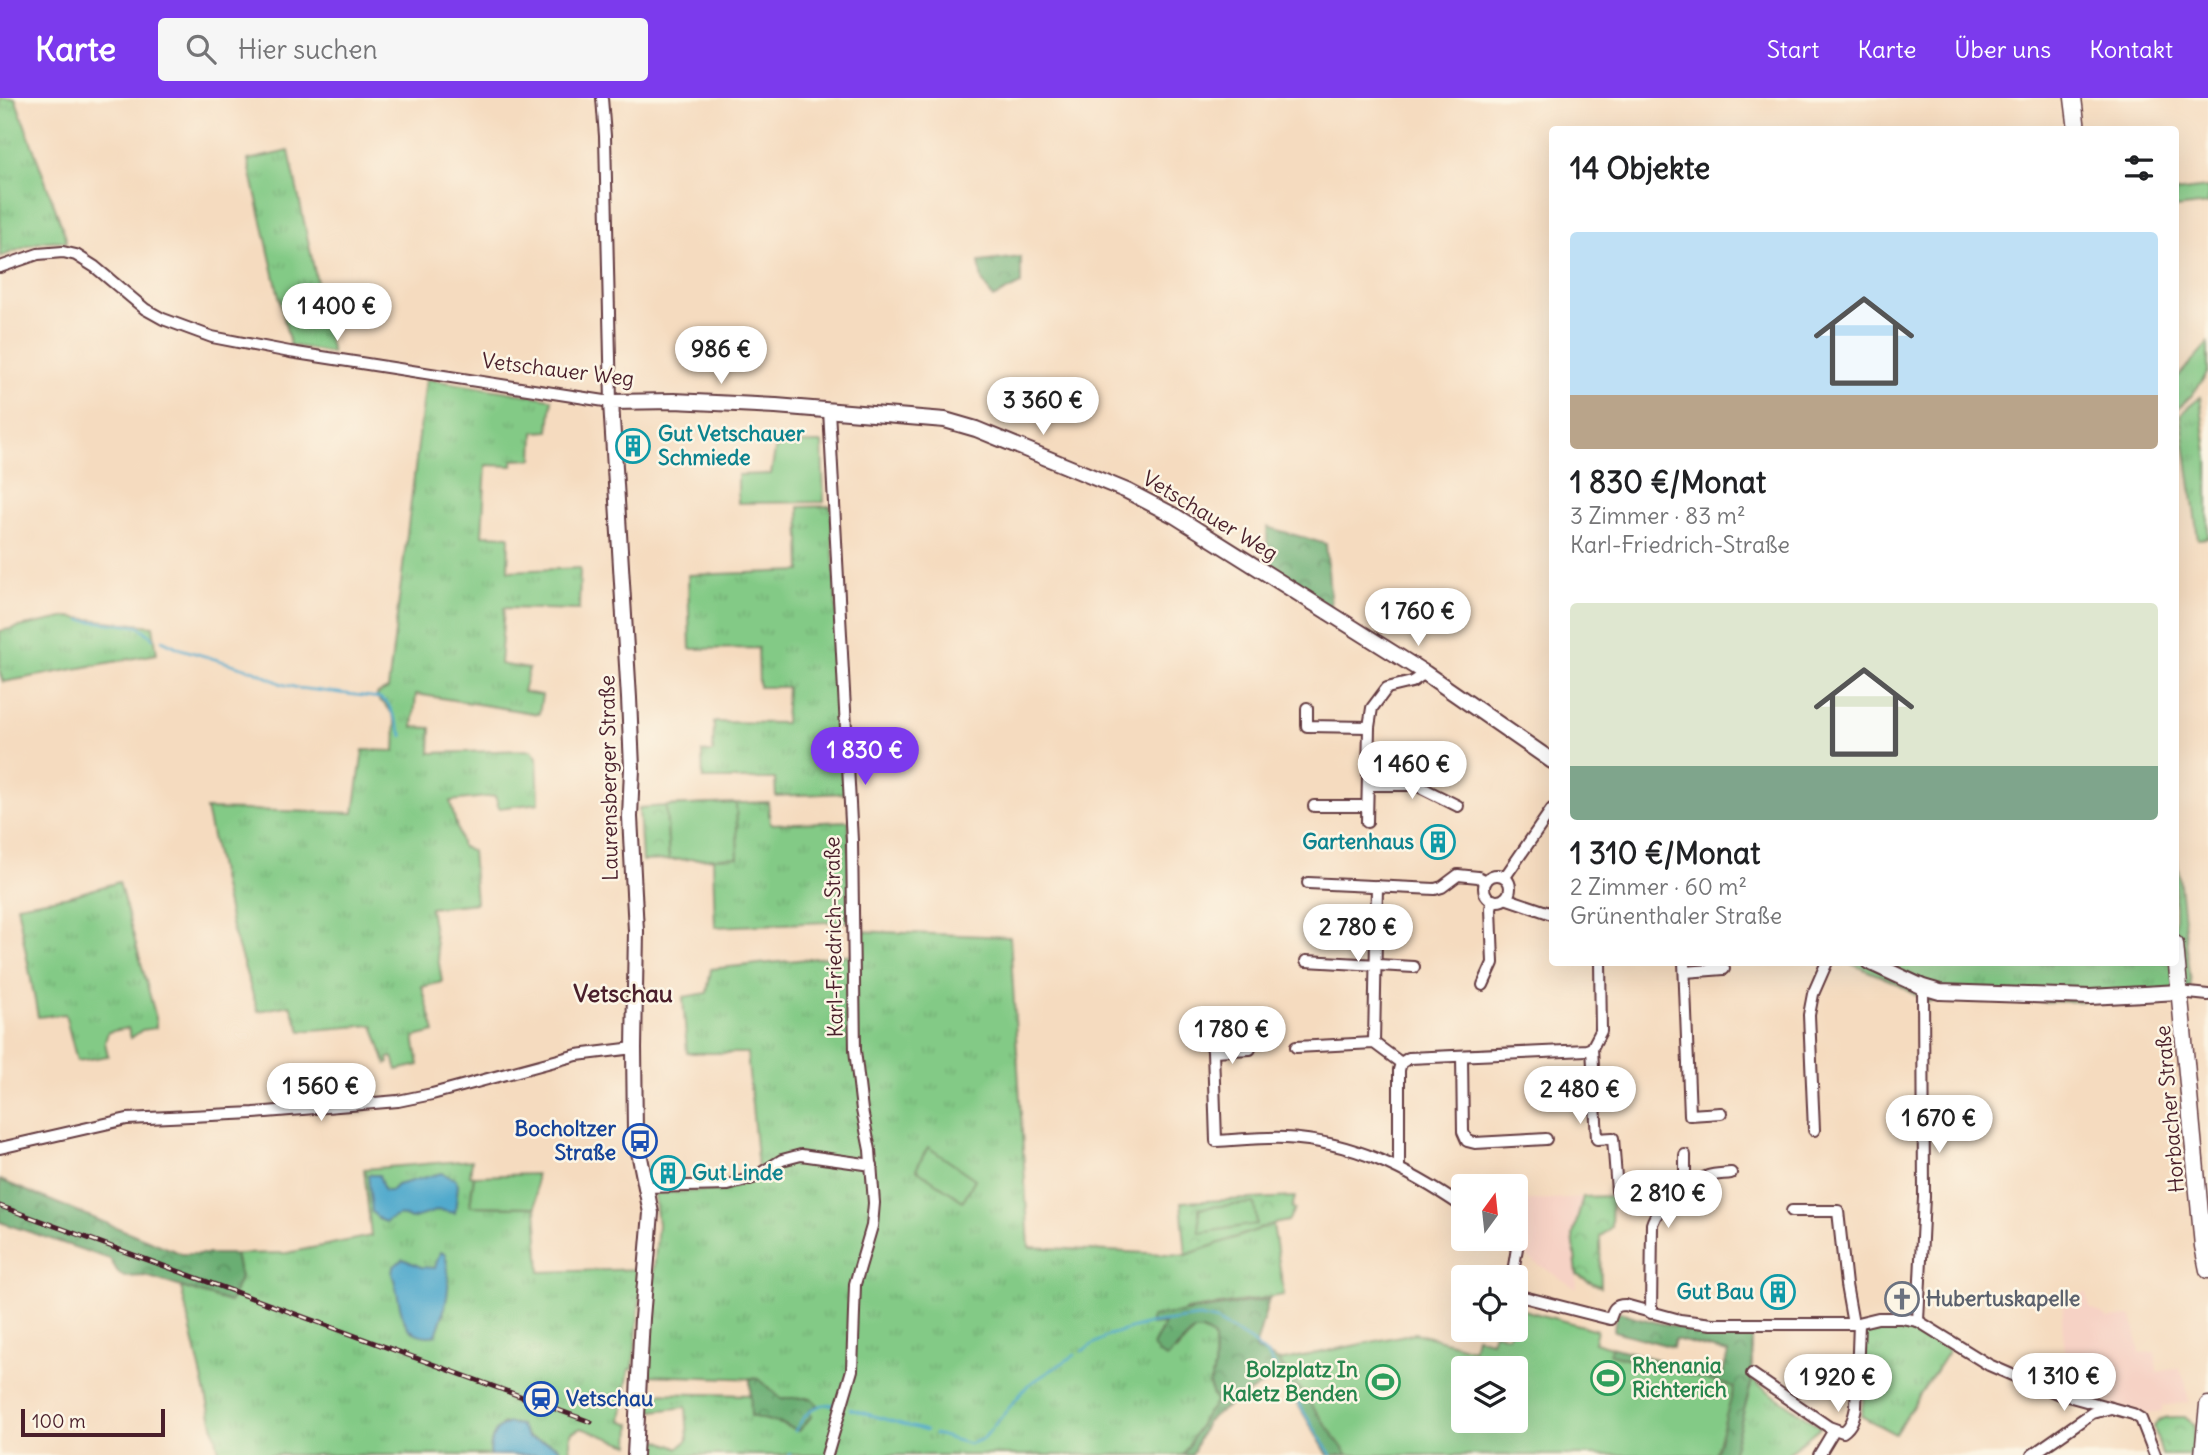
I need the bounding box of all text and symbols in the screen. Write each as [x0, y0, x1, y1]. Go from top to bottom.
search box [158, 18, 648, 81]
text: Karte [35, 28, 116, 70]
icon: search [182, 30, 220, 68]
text: Hier suchen [238, 33, 378, 66]
text: Start [1767, 34, 1819, 64]
text: Karte [1857, 34, 1916, 64]
text: Über uns [1954, 34, 2051, 64]
text: Kontakt [2089, 34, 2173, 64]
text: 14 Objekte [1570, 149, 1710, 187]
icon: filters [2120, 149, 2158, 187]
icon: home [1801, 278, 1927, 404]
pin: 1 400 € [272, 284, 402, 343]
text: 1 400 € [298, 291, 376, 320]
pin: 986 € [672, 327, 770, 386]
text: 986 € [691, 334, 751, 363]
street label: Vetschauer Weg [480, 347, 636, 392]
pin: 3 360 € [978, 378, 1108, 437]
text: 3 360 € [1003, 385, 1083, 414]
place label: Gut Vetschauer Schmiede [658, 420, 805, 471]
building icon: Gut Vetschauer Schmiede [614, 427, 652, 465]
text: 1 830 €/Monat [1570, 463, 1766, 501]
street label: Vetschauer Weg [1138, 465, 1283, 567]
text: 3 Zimmer · 83 m² [1570, 501, 1746, 530]
text: Karl-Friedrich-Straße [1570, 530, 1790, 559]
pin: 1 760 € [1353, 588, 1483, 648]
text: 1 760 € [1381, 596, 1455, 625]
icon: home [1801, 649, 1927, 775]
street label: Laurensberger Straße [593, 675, 624, 881]
pin: 1 830 € [800, 728, 930, 787]
text: 1 830 € [827, 735, 903, 764]
pin: 1 460 € [1347, 742, 1477, 801]
text: 1 460 € [1374, 749, 1450, 778]
building icon: Gartenhaus [1419, 823, 1457, 861]
place label: Gartenhaus [1302, 828, 1414, 855]
text: 1 310 €/Monat [1570, 834, 1760, 872]
street label: Karl-Friedrich-Straße [818, 836, 849, 1038]
text: 2 Zimmer · 60 m² [1570, 872, 1747, 901]
text: Grünenthaler Straße [1570, 901, 1782, 930]
pin: 2 780 € [1293, 904, 1423, 964]
text: 2 780 € [1319, 912, 1397, 941]
district label: Vetschau [573, 978, 673, 1008]
pin: 1 780 € [1167, 1006, 1297, 1066]
text: 1 780 € [1195, 1014, 1269, 1043]
street label: Horbacher Straße [2149, 1024, 2190, 1194]
pin: 1 560 € [256, 1063, 386, 1123]
pin: 2 480 € [1515, 1066, 1645, 1126]
text: 1 560 € [283, 1071, 359, 1100]
text: 2 480 € [1540, 1074, 1620, 1103]
pin: 1 670 € [1874, 1096, 2004, 1155]
text: 1 670 € [1902, 1103, 1976, 1132]
place label: Bocholtzer Straße [515, 1115, 616, 1166]
bus stop icon: Bocholtzer Straße [621, 1122, 659, 1160]
building icon: Gut Linde [649, 1154, 687, 1192]
place label: Gut Linde [692, 1159, 783, 1186]
pin: 2 810 € [1603, 1170, 1733, 1230]
north arrow [1451, 1174, 1528, 1251]
map controls [1451, 1174, 1528, 1433]
text: 2 810 € [1630, 1178, 1706, 1207]
button: locate [1451, 1265, 1528, 1342]
building icon: Gut Bau [1759, 1273, 1797, 1311]
place label: Gut Bau [1677, 1278, 1754, 1305]
church icon: Hubertuskapelle [1883, 1280, 1921, 1318]
place label: Hubertuskapelle [1926, 1285, 2080, 1312]
place label: Rhenania Richterich [1632, 1352, 1727, 1403]
pin: 1 920 € [1773, 1354, 1903, 1414]
pin: 1 310 € [1999, 1354, 2129, 1413]
place label: Bolzplatz In Kaletz Benden [1222, 1356, 1358, 1407]
button: layers [1451, 1356, 1528, 1433]
sports icon: Rhenania Richterich [1589, 1359, 1627, 1397]
text: 1 310 € [2028, 1361, 2100, 1390]
text: 1 920 € [1800, 1362, 1876, 1391]
sports icon: Bolzplatz In Kaletz Benden [1364, 1363, 1402, 1401]
station icon: Vetschau [522, 1380, 560, 1418]
place label: Vetschau [566, 1385, 653, 1412]
scale bar [21, 1406, 164, 1438]
text: 100 m [32, 1409, 86, 1433]

